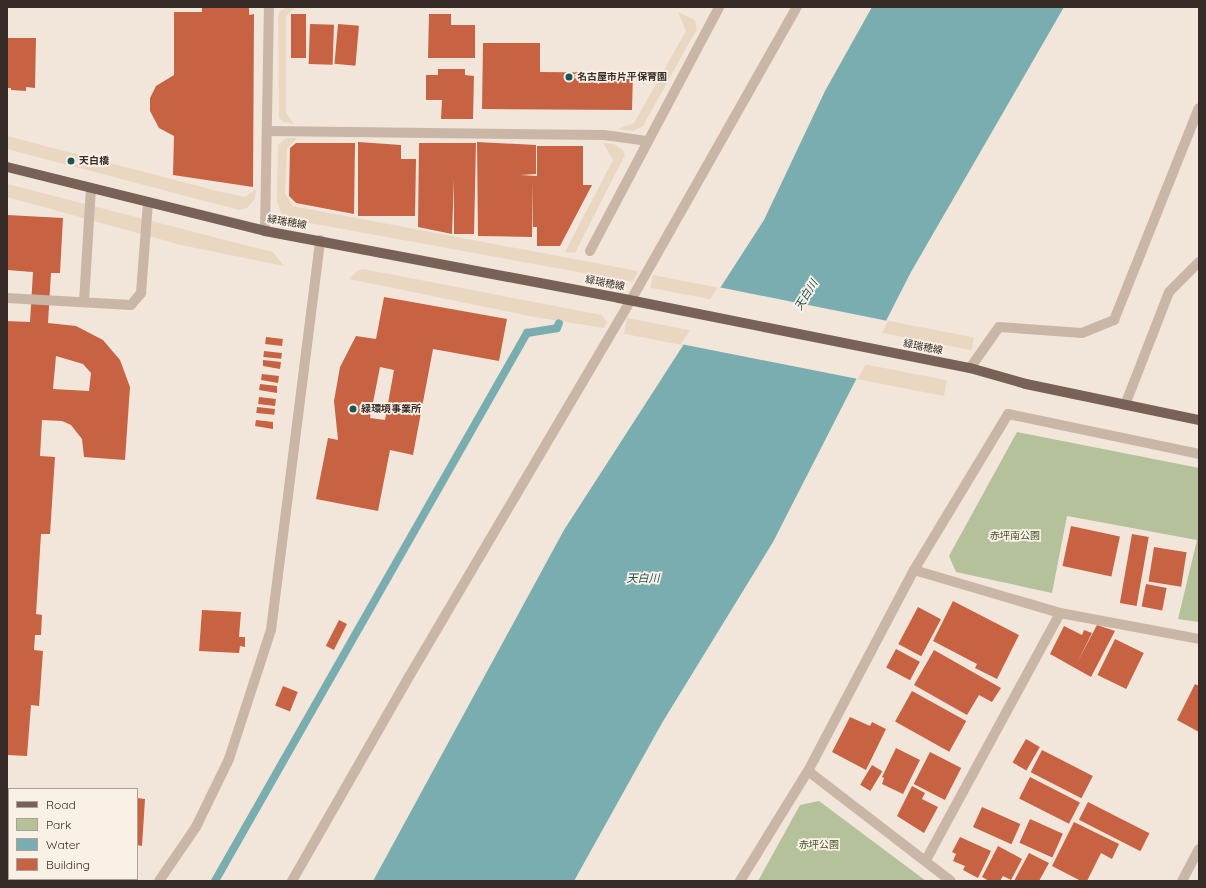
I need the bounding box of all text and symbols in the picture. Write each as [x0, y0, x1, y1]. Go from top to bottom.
place label: 名古屋市片平保育園 [577, 71, 667, 83]
marker: 名古屋市片平保育園 [564, 72, 574, 82]
place label: 天白橋 [79, 155, 109, 167]
marker: 天白橋 [66, 156, 76, 166]
street label: 緑瑞穂線 [266, 213, 308, 231]
street label: 緑瑞穂線 [584, 273, 626, 293]
water label: 天白川 [792, 278, 820, 312]
street label: 緑瑞穂線 [902, 337, 944, 357]
place label: 緑環境事業所 [361, 403, 421, 415]
marker: 緑環境事業所 [348, 404, 358, 414]
park label: 赤坪南公園 [990, 530, 1040, 542]
water label: 天白川 [627, 571, 659, 585]
legend [8, 788, 138, 880]
text: Road [46, 797, 76, 812]
text: Park [46, 817, 71, 832]
text: Water [46, 837, 80, 852]
park label: 赤坪公園 [799, 839, 839, 851]
text: Building [46, 857, 90, 872]

